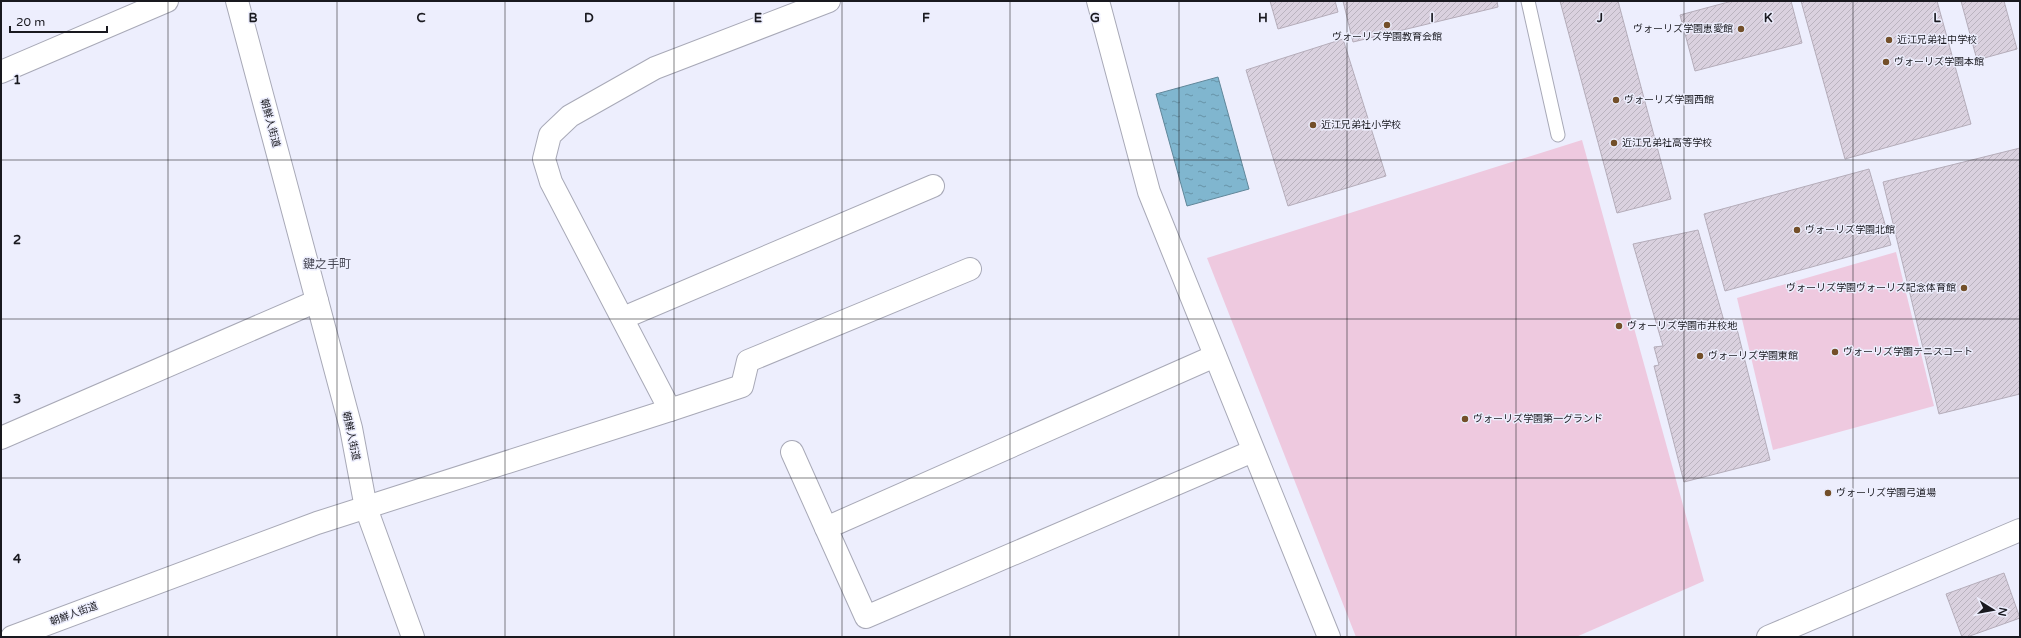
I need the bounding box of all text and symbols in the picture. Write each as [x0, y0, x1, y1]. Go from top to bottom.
scale bar [10, 8, 107, 34]
text: B [248, 10, 258, 26]
text: C [416, 10, 426, 26]
text: D [584, 10, 594, 26]
text: E [754, 10, 762, 26]
text: F [922, 10, 930, 26]
text: G [1090, 10, 1100, 26]
text: H [1258, 10, 1268, 26]
text: I [1430, 10, 1434, 26]
text: J [1596, 10, 1603, 26]
text: K [1764, 10, 1773, 26]
text: L [1933, 10, 1941, 26]
text: 20 m [16, 15, 45, 29]
marker: ヴォーリズ学園教育会館 [1382, 20, 1392, 30]
place label: ヴォーリズ学園恵愛館 [1633, 23, 1733, 35]
marker: ヴォーリズ学園恵愛館 [1736, 24, 1746, 34]
place label: ヴォーリズ学園教育会館 [1332, 31, 1442, 43]
place label: 近江兄弟社中学校 [1897, 34, 1977, 46]
marker: 近江兄弟社中学校 [1884, 35, 1894, 45]
place label: ヴォーリズ学園本館 [1894, 56, 1984, 68]
marker: ヴォーリズ学園本館 [1881, 57, 1891, 67]
text: 1 [13, 72, 21, 88]
place label: ヴォーリズ学園西館 [1624, 94, 1714, 106]
marker: ヴォーリズ学園西館 [1611, 95, 1621, 105]
street label: 朝鮮人街道 [258, 97, 282, 149]
place label: 近江兄弟社小学校 [1321, 119, 1401, 131]
marker: 近江兄弟社小学校 [1308, 120, 1318, 130]
place label: 近江兄弟社高等学校 [1622, 137, 1712, 149]
marker: 近江兄弟社高等学校 [1609, 138, 1619, 148]
place label: ヴォーリズ学園北館 [1805, 224, 1895, 236]
marker: ヴォーリズ学園北館 [1792, 225, 1802, 235]
text: 2 [13, 232, 21, 248]
district label: 鍵之手町 [303, 257, 351, 271]
place label: ヴォーリズ学園ヴォーリズ記念体育館 [1786, 282, 1956, 294]
marker: ヴォーリズ学園ヴォーリズ記念体育館 [1959, 283, 1969, 293]
place label: ヴォーリズ学園市井校地 [1627, 320, 1738, 332]
marker: ヴォーリズ学園市井校地 [1614, 321, 1624, 331]
place label: ヴォーリズ学園テニスコート [1843, 346, 1973, 358]
marker: ヴォーリズ学園テニスコート [1830, 347, 1840, 357]
place label: ヴォーリズ学園東館 [1708, 350, 1798, 362]
marker: ヴォーリズ学園東館 [1695, 351, 1705, 361]
text: 3 [13, 391, 21, 407]
street label: 朝鮮人街道 [340, 410, 362, 462]
place label: ヴォーリズ学園第一グランド [1473, 413, 1603, 425]
marker: ヴォーリズ学園第一グランド [1460, 414, 1470, 424]
place label: ヴォーリズ学園弓道場 [1836, 487, 1936, 499]
marker: ヴォーリズ学園弓道場 [1823, 488, 1833, 498]
text: 4 [13, 551, 22, 567]
north arrow [1973, 590, 2013, 630]
street label: 朝鮮人街道 [48, 600, 100, 628]
text: N [1995, 606, 2010, 617]

